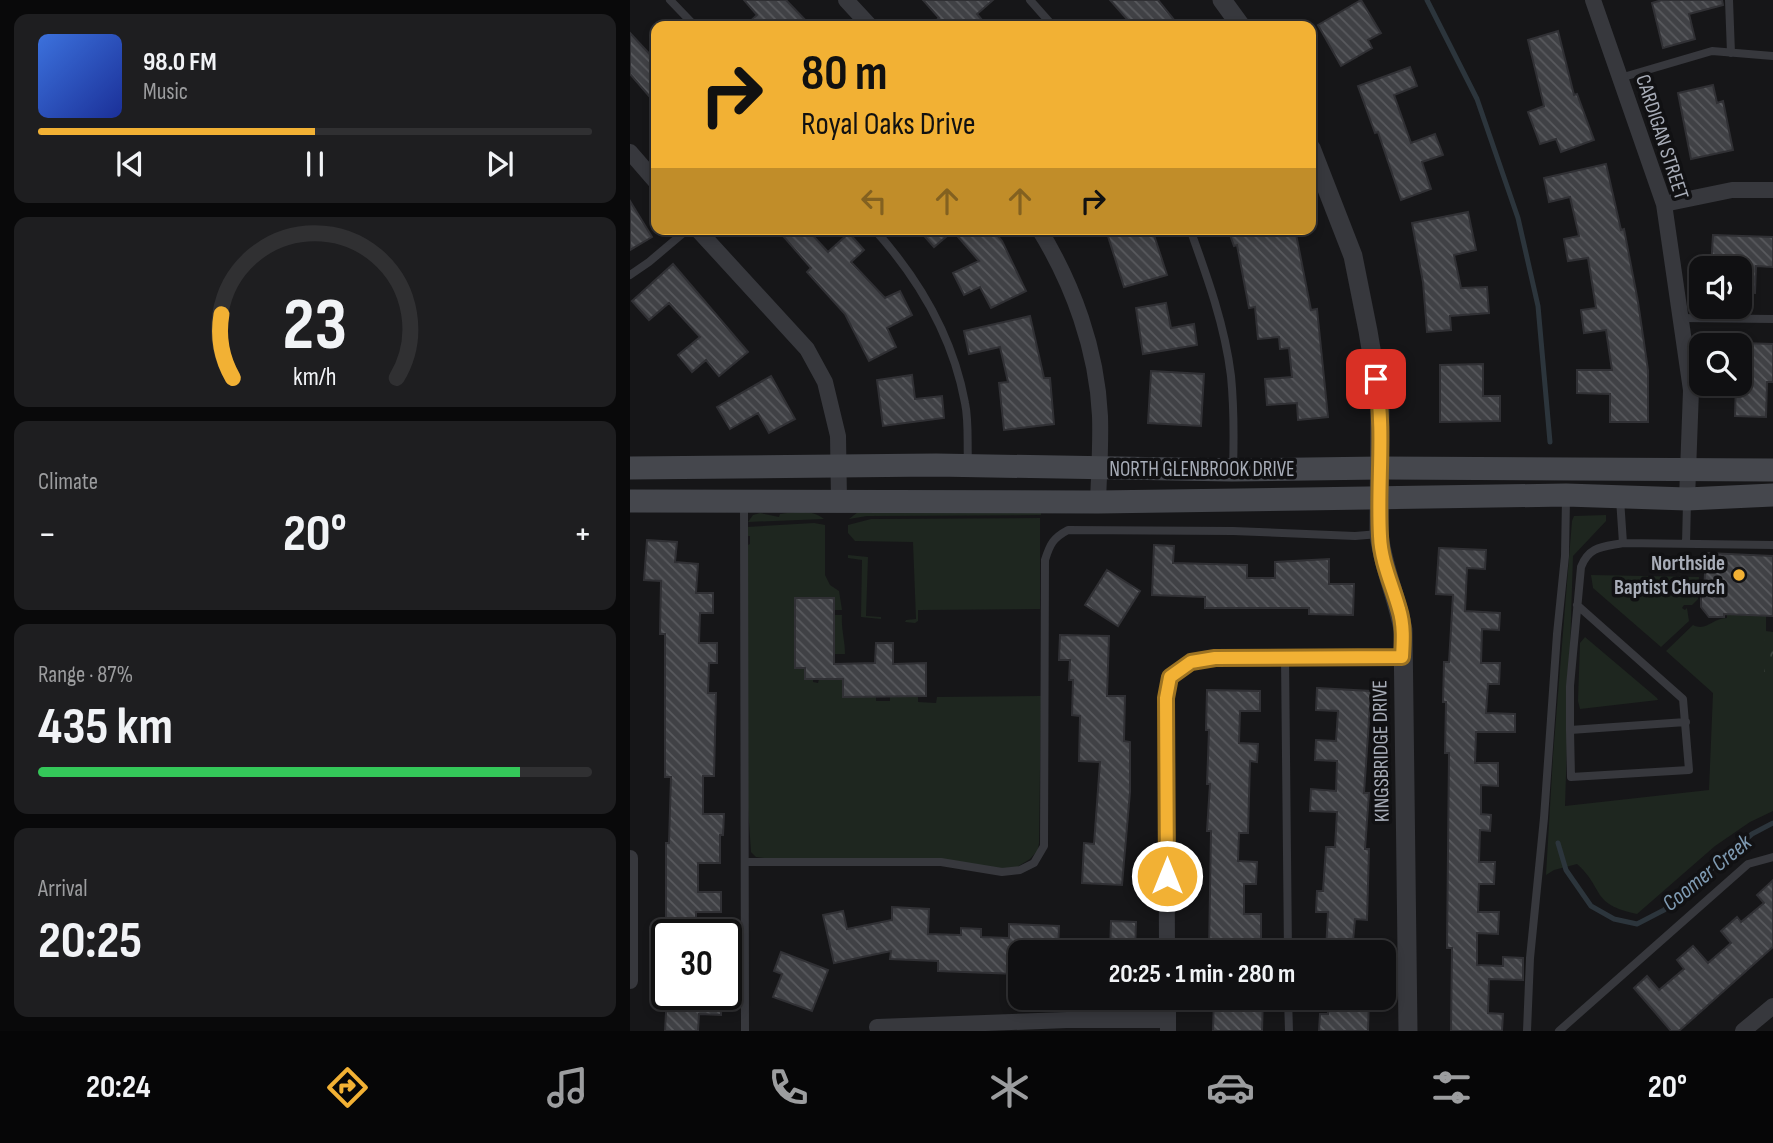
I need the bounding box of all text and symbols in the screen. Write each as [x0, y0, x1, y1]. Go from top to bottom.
text: 80 m [801, 45, 888, 104]
text: 98.0 FM [143, 47, 217, 78]
icon: right [686, 49, 777, 140]
street label: CARDIGAN STREET [1630, 71, 1694, 203]
text: Music [143, 78, 188, 106]
text: Royal Oaks Drive [801, 105, 976, 144]
icon: previous [111, 145, 149, 183]
icon: pause [296, 145, 334, 183]
icon: next [481, 145, 519, 183]
icon: left [855, 182, 893, 220]
icon: ahead [928, 182, 966, 220]
icon: ahead [1001, 182, 1039, 220]
icon: right [1074, 182, 1112, 220]
map controls [1689, 256, 1752, 396]
button: sound [1689, 256, 1752, 319]
text: 23 [283, 283, 347, 371]
button: search [1689, 333, 1752, 396]
pin [1346, 349, 1406, 409]
icon: arrive [1357, 360, 1395, 398]
text: km/h [293, 362, 337, 393]
street label: NORTH GLENBROOK DRIVE [1109, 457, 1295, 482]
text: Climate [38, 468, 98, 496]
text: 20° [283, 503, 347, 566]
text: − [38, 512, 57, 557]
text: + [573, 512, 592, 557]
place label: Northside Baptist Church [1614, 551, 1725, 600]
marker: Northside Baptist Church [1731, 567, 1747, 583]
text: Range · 87% [38, 661, 133, 689]
street label: KINGSBRIDGE DRIVE [1367, 680, 1395, 822]
text: 435 km [38, 696, 173, 759]
water label: Coomer Creek [1657, 828, 1758, 917]
position arrow [1130, 839, 1204, 913]
text: Arrival [38, 875, 87, 903]
text: 20:25 [38, 910, 142, 973]
speed limit sign: 30 [651, 919, 742, 1010]
text: 20:25 · 1 min · 280 m [1109, 959, 1295, 990]
icon: directions [323, 1063, 372, 1112]
icon: music [543, 1063, 592, 1112]
icon: phone [764, 1063, 813, 1112]
icon: climate [985, 1063, 1034, 1112]
icon: car [1206, 1063, 1255, 1112]
icon: filters [1427, 1063, 1476, 1112]
text: 20:24 [86, 1068, 151, 1107]
text: 20° [1648, 1068, 1687, 1107]

